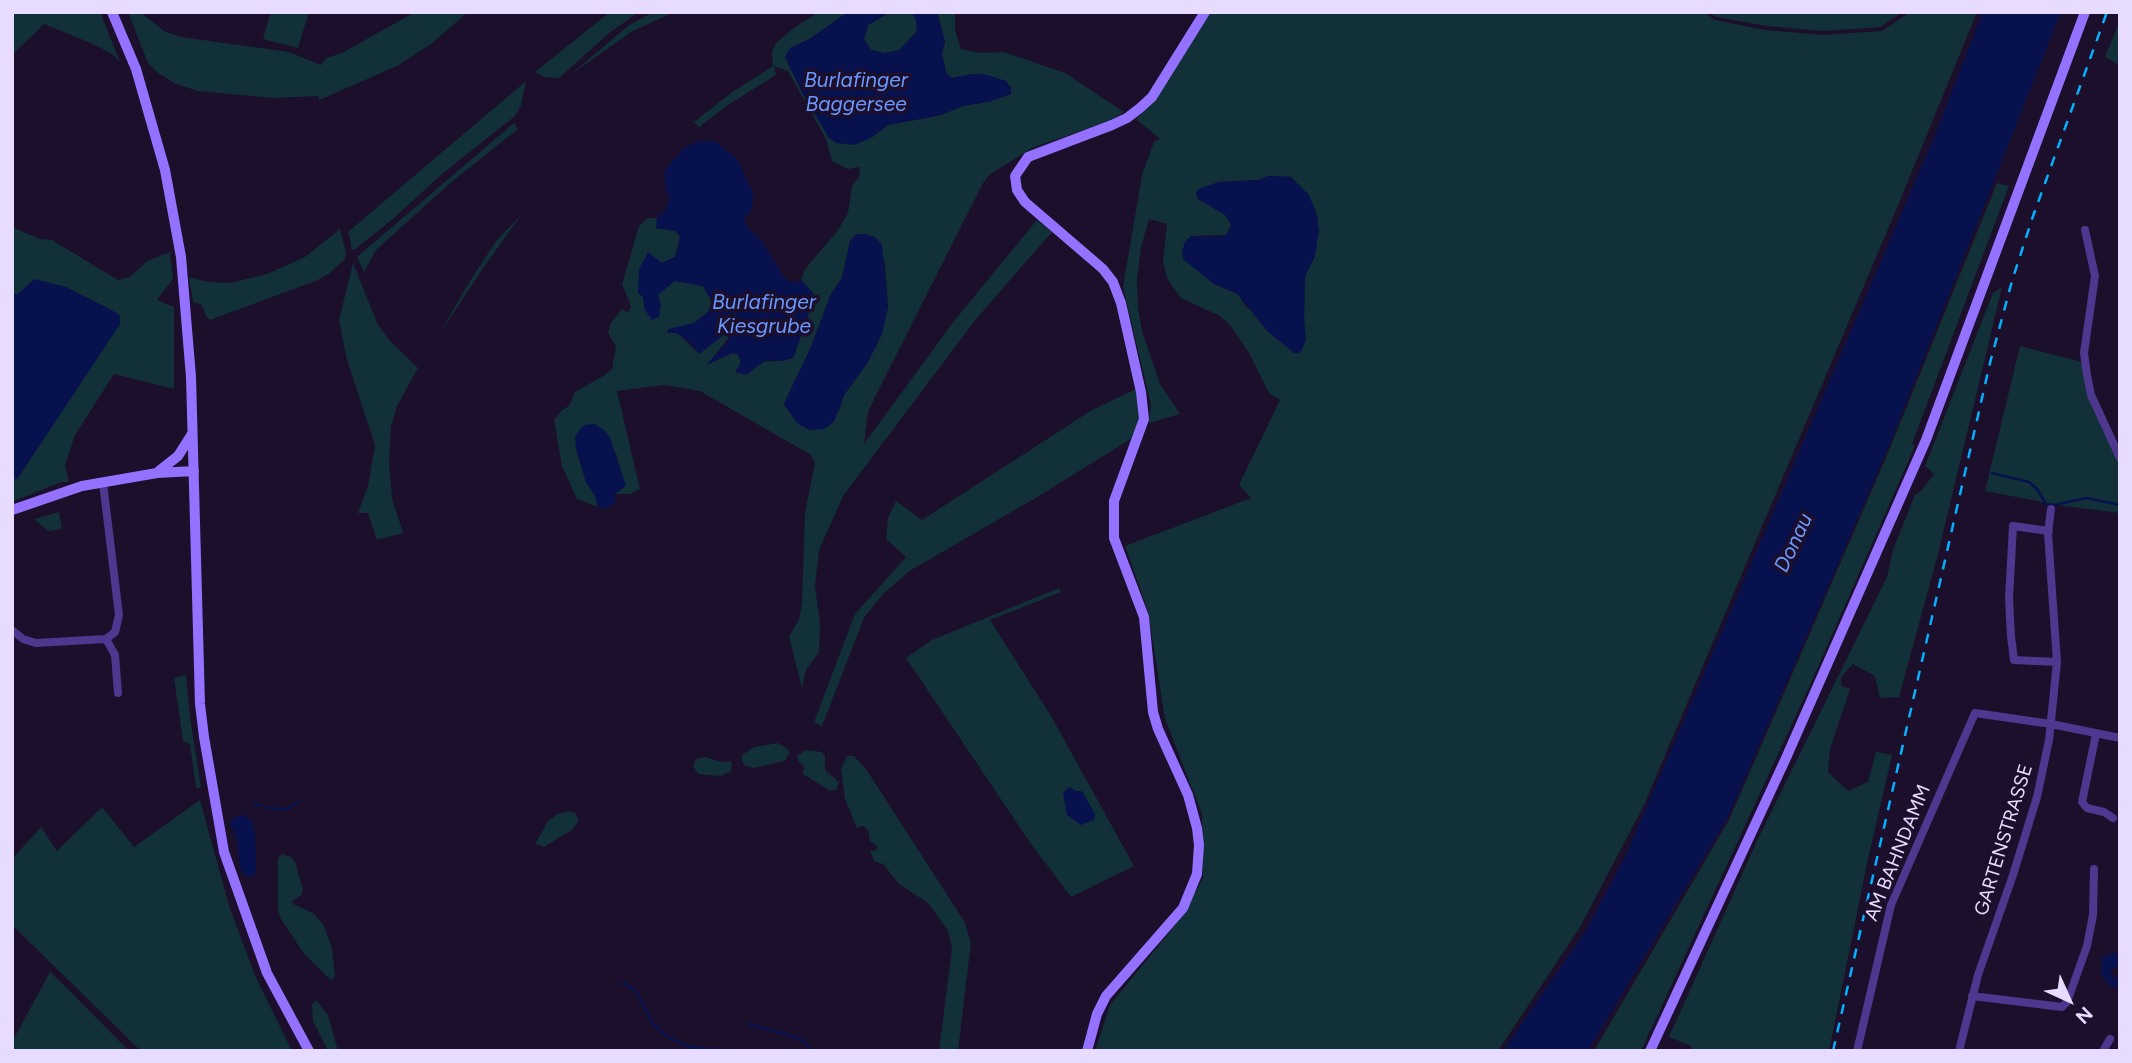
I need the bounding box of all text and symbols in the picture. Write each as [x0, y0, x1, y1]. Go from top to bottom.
water label: Burlafinger Baggersee [804, 68, 908, 118]
water label: Burlafinger Kiesgrube [712, 290, 816, 340]
water label: Donau [1769, 509, 1819, 577]
street label: GARTENSTRASSE [1970, 762, 2038, 918]
street label: AM BAHNDAMM [1860, 781, 1936, 925]
north arrow [2034, 965, 2104, 1035]
text: N [2071, 1002, 2098, 1029]

